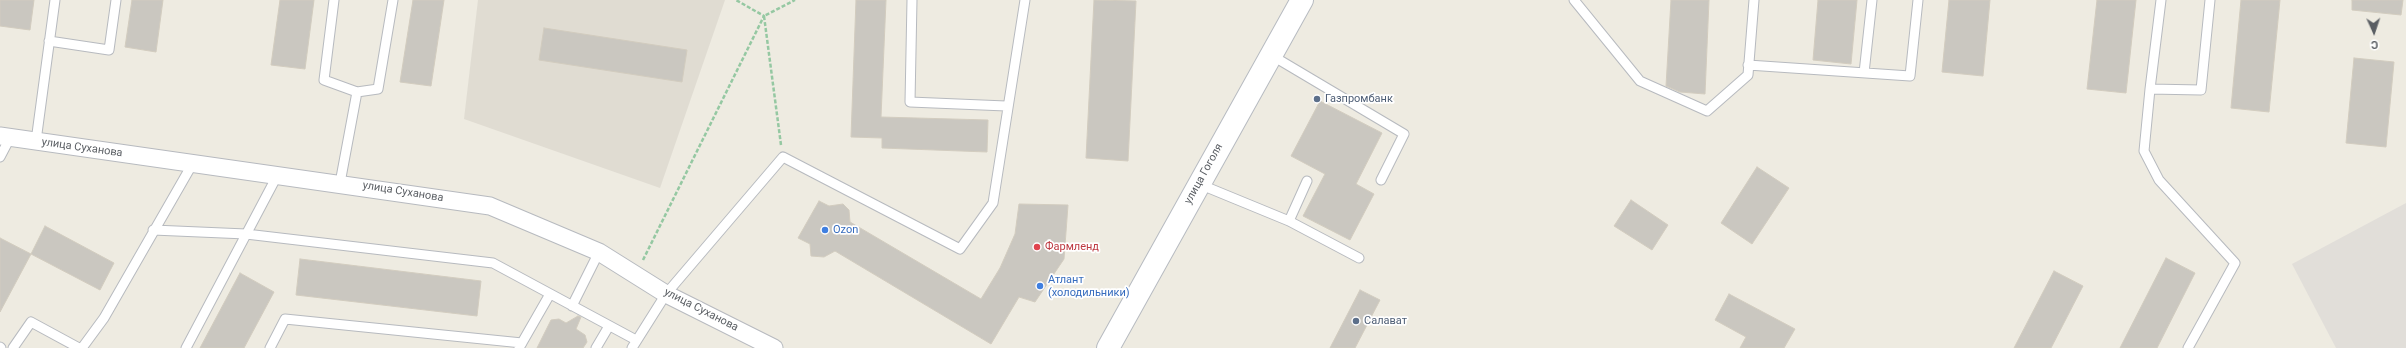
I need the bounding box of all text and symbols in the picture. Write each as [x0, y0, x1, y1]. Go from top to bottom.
north arrow [2354, 12, 2394, 52]
text: С [2371, 38, 2379, 51]
place label: Газпромбанк [1325, 92, 1393, 106]
marker: Газпромбанк [1312, 94, 1322, 104]
street label: улица Суханова [41, 136, 123, 160]
street label: улица Гоголя [1182, 141, 1226, 207]
street label: улица Суханова [362, 179, 444, 205]
place label: Ozon [833, 223, 858, 237]
marker: Ozon [820, 225, 830, 235]
place label: Фармленд [1045, 240, 1099, 254]
marker: Фармленд [1032, 242, 1042, 252]
place label: Атлант (холодильники) [1048, 273, 1130, 299]
marker: Атлант (холодильники) [1035, 281, 1045, 291]
street label: улица Суханова [662, 286, 740, 334]
place label: Салават [1364, 314, 1407, 328]
marker: Салават [1351, 316, 1361, 326]

